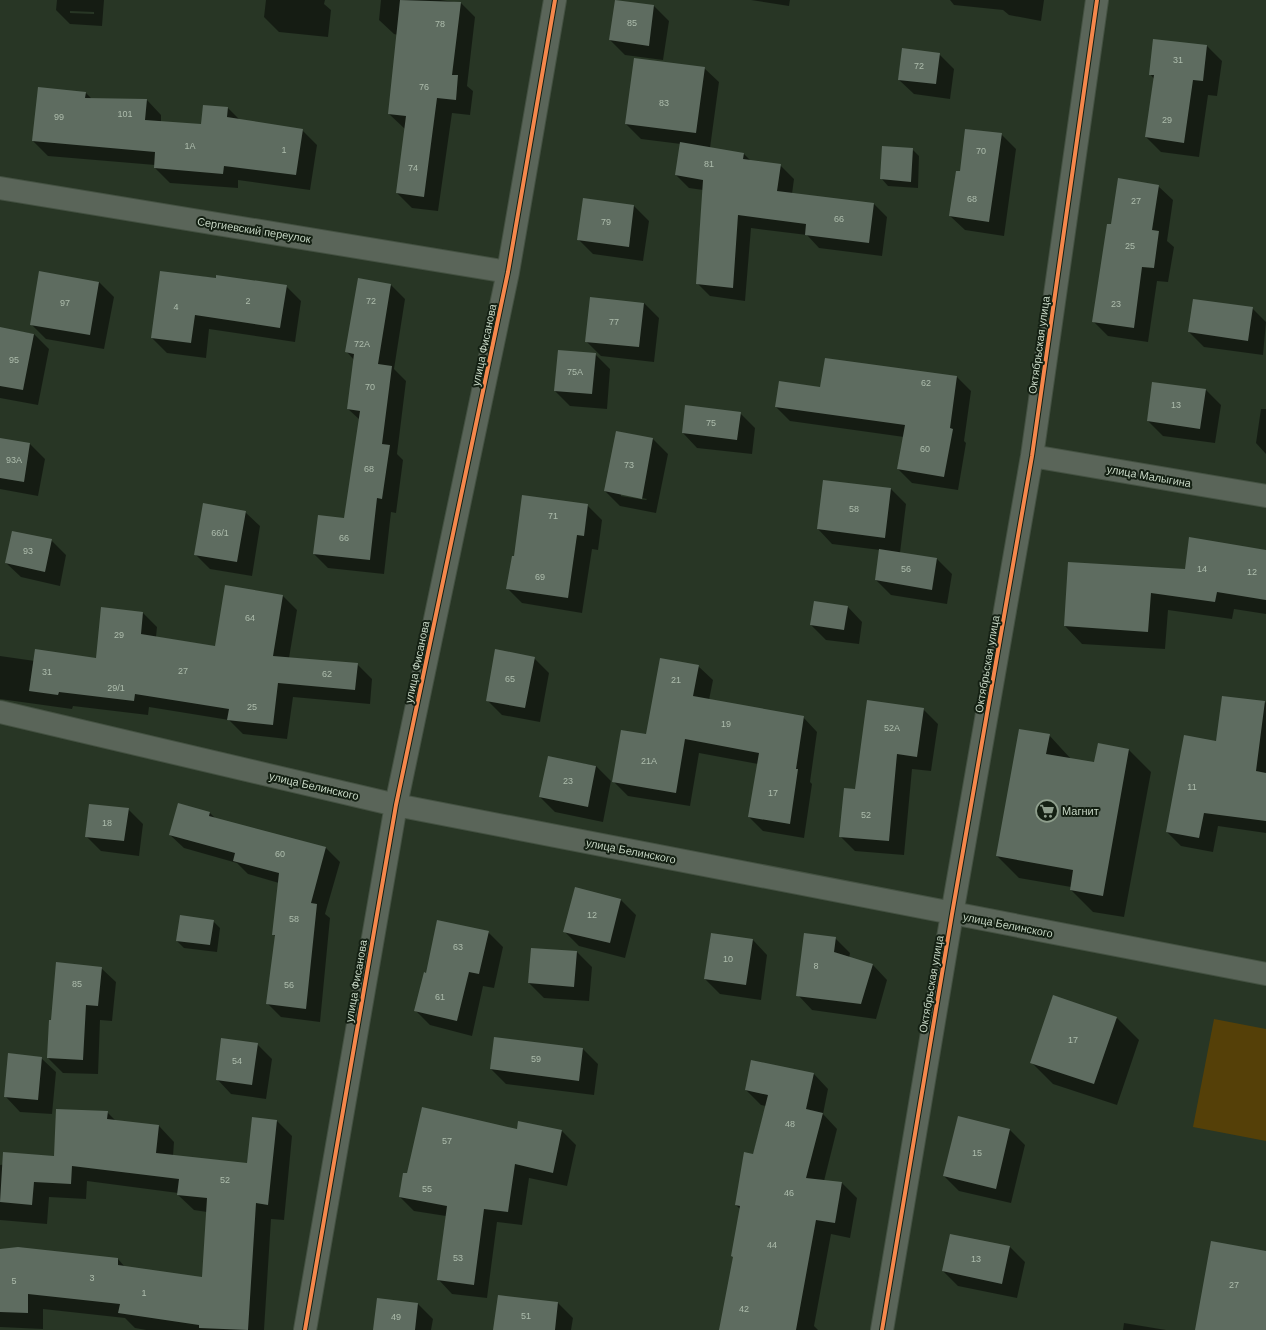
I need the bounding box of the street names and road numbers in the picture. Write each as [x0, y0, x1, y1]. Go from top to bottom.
street label: Сергиевский переулок [196, 215, 312, 245]
street label: Октябрьская улица [1026, 294, 1052, 395]
street label: улица Фисанова [469, 302, 499, 387]
street label: улица Малыгина [1106, 463, 1193, 489]
street label: Октябрьская улица [973, 614, 1002, 714]
street label: улица Фисанова [402, 619, 432, 704]
street label: улица Белинского [268, 770, 360, 802]
street label: улица Белинского [585, 836, 677, 866]
street label: улица Белинского [962, 910, 1054, 940]
street label: Октябрьская улица [917, 934, 946, 1034]
street label: улица Фисанова [343, 938, 369, 1023]

